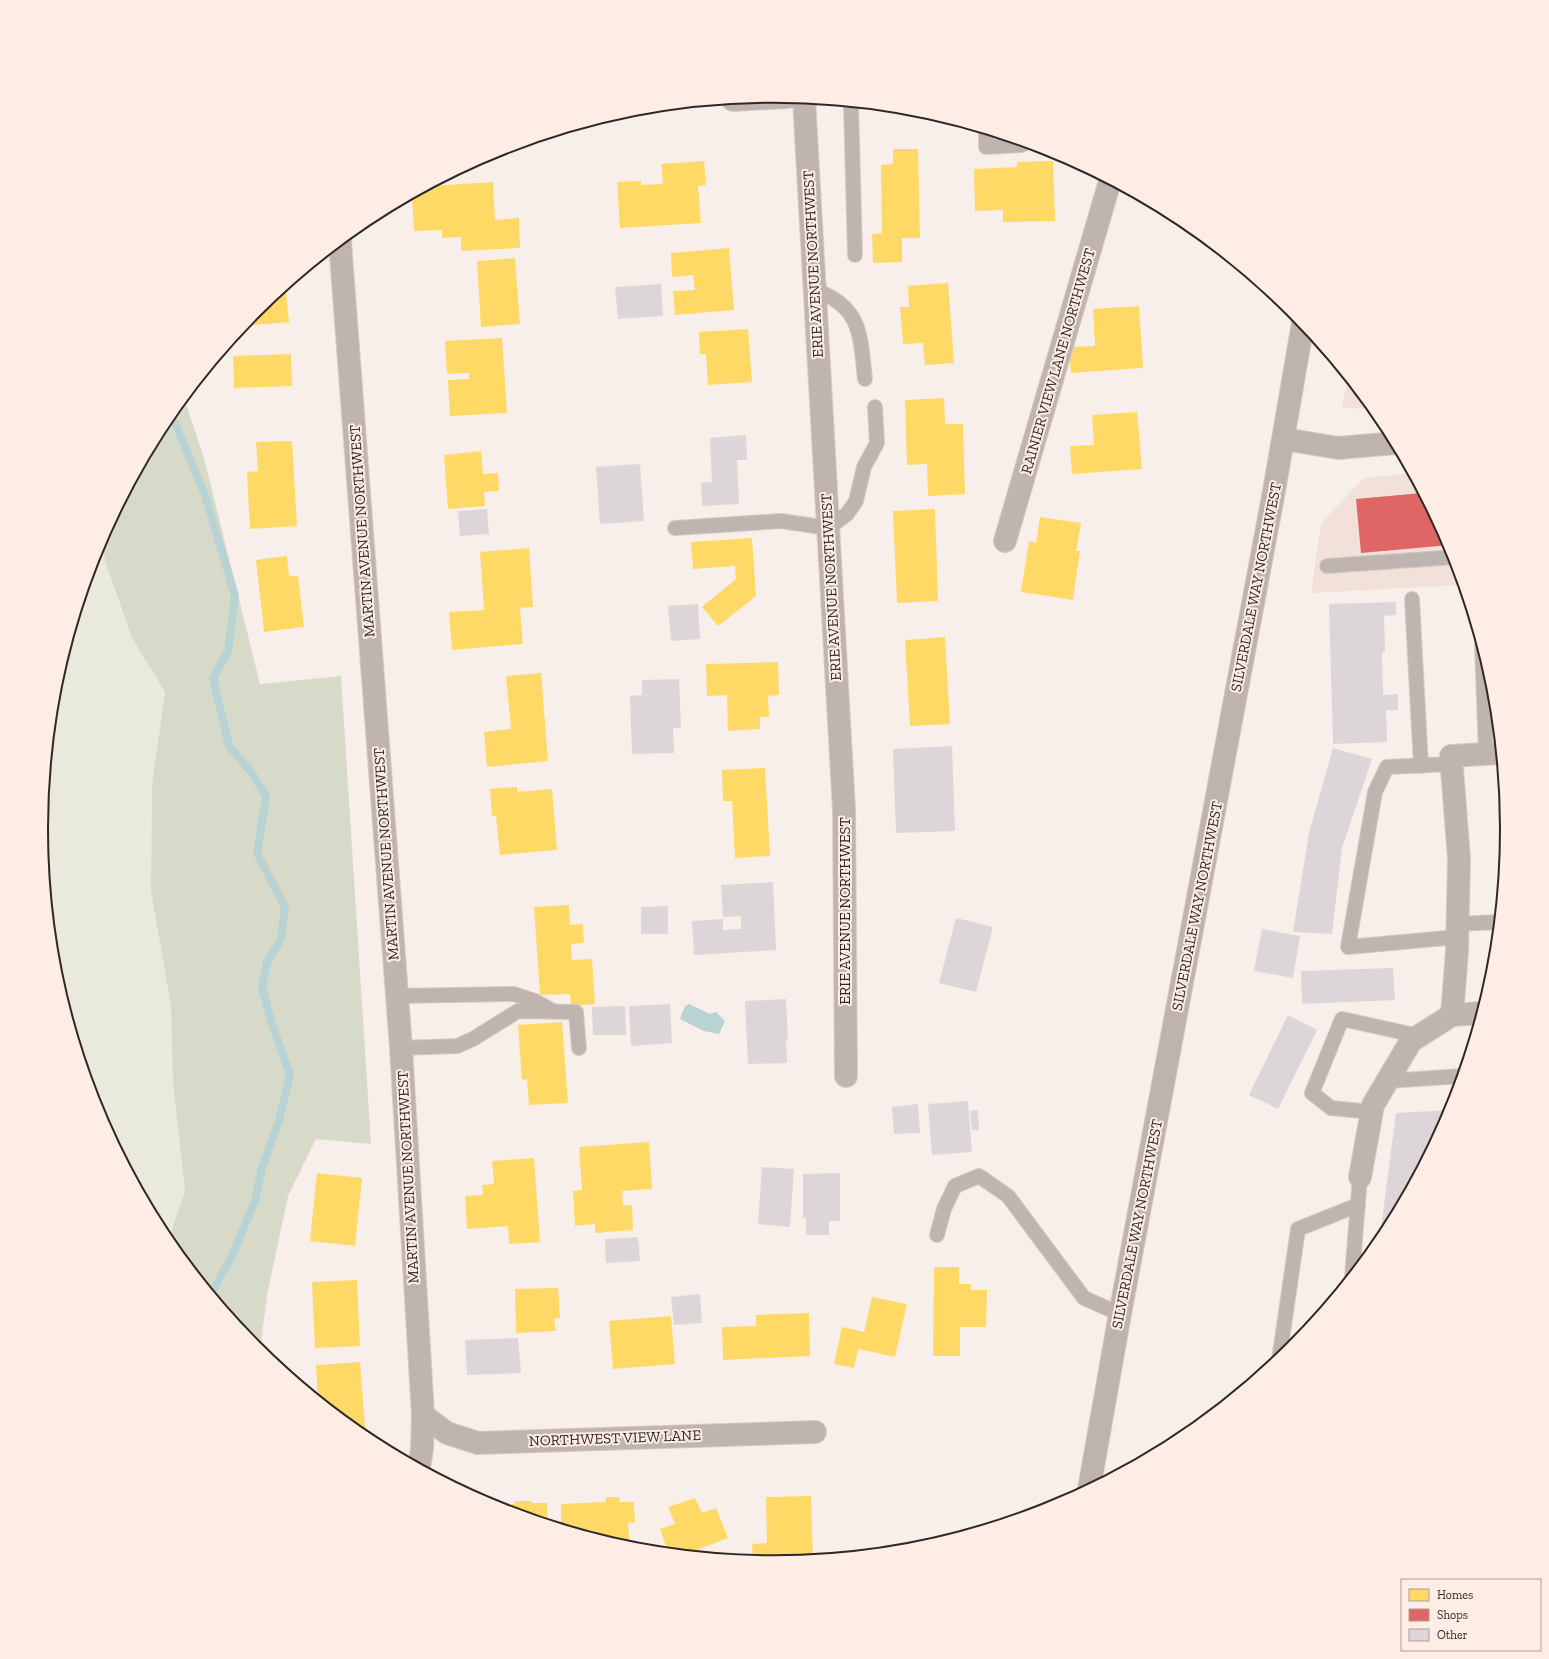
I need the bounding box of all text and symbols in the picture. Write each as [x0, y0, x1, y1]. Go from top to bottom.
street label: ERIE AVENUE NORTHWEST [799, 170, 827, 358]
street label: RAINIER VIEW LANE NORTHWEST [1017, 246, 1099, 476]
street label: MARTIN AVENUE NORTHWEST [346, 424, 378, 638]
street label: SILVERDALE WAY NORTHWEST [1227, 481, 1285, 693]
street label: ERIE AVENUE NORTHWEST [817, 493, 845, 681]
street label: MARTIN AVENUE NORTHWEST [370, 747, 402, 961]
street label: SILVERDALE WAY NORTHWEST [1168, 800, 1226, 1012]
street label: ERIE AVENUE NORTHWEST [836, 817, 854, 1005]
street label: MARTIN AVENUE NORTHWEST [393, 1070, 423, 1284]
street label: SILVERDALE WAY NORTHWEST [1108, 1118, 1166, 1330]
street label: NORTHWEST VIEW LANE [529, 1426, 702, 1450]
legend [1401, 1579, 1541, 1651]
text: Homes [1437, 1588, 1473, 1602]
text: Shops [1437, 1608, 1468, 1622]
text: Other [1437, 1628, 1468, 1642]

